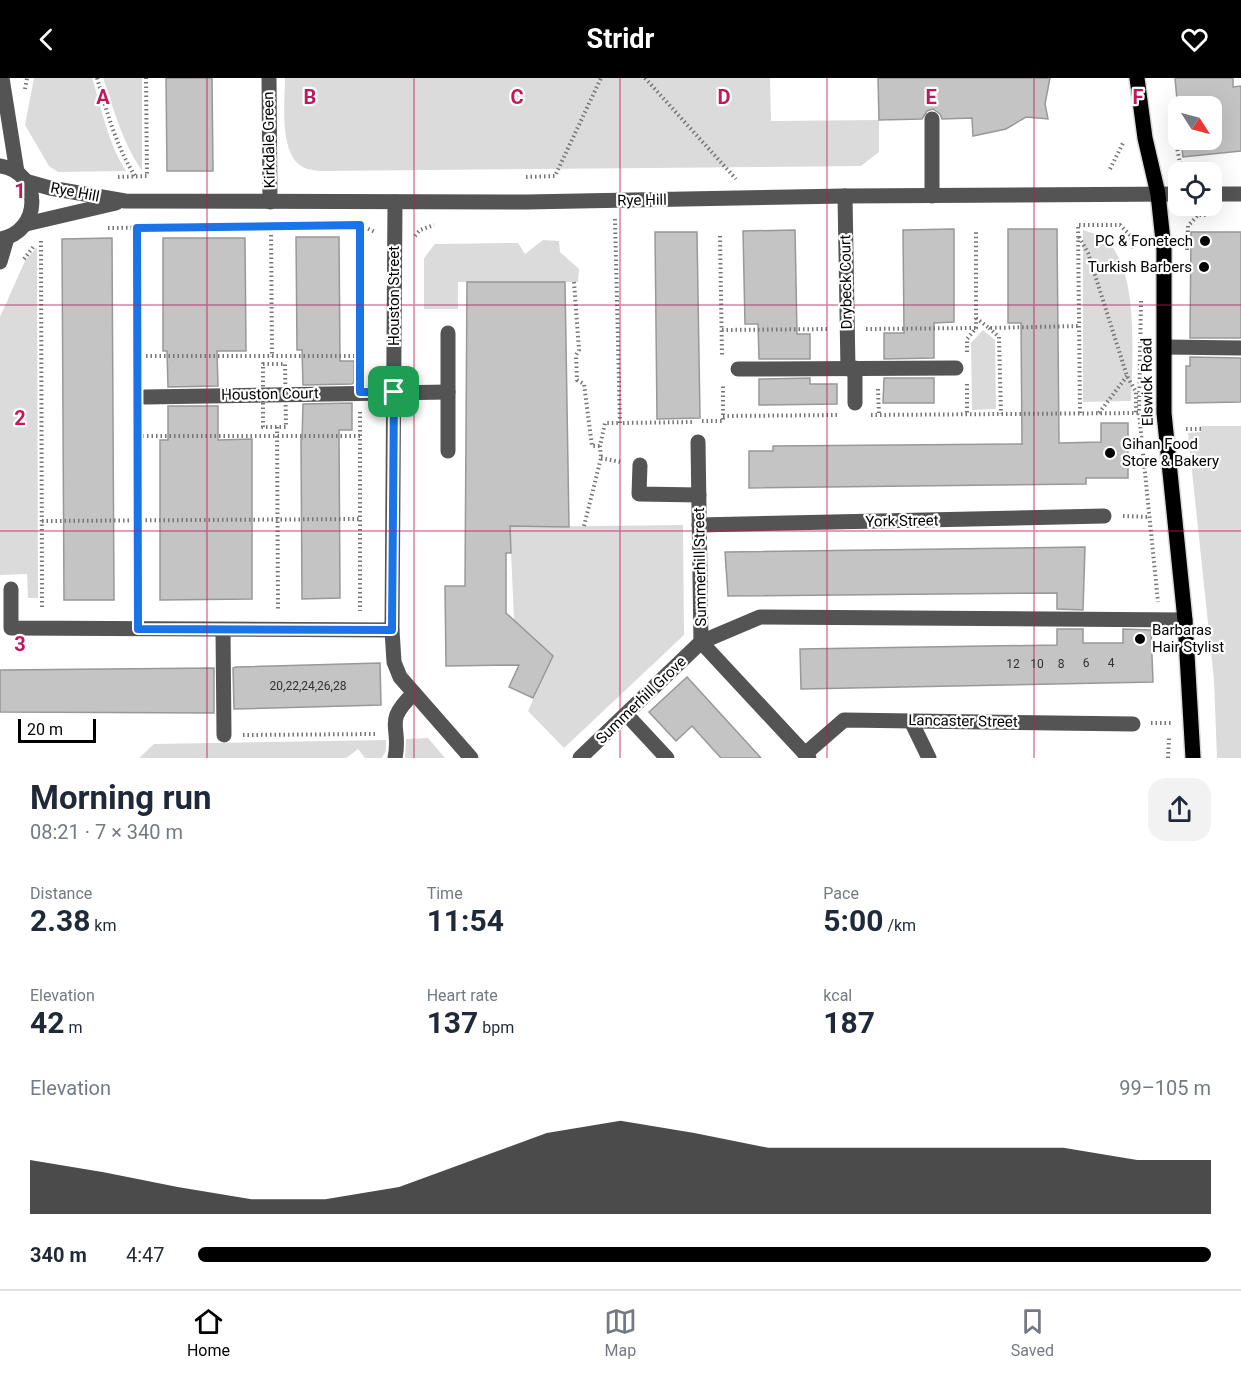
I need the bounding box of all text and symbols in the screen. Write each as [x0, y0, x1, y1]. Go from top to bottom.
icon: back [30, 23, 63, 56]
text: Stridr [587, 23, 654, 55]
icon: heart [1178, 23, 1211, 56]
text: A [96, 85, 110, 109]
text: B [304, 85, 316, 109]
text: C [510, 85, 524, 109]
text: D [718, 85, 731, 109]
text: E [925, 85, 937, 109]
text: F [1133, 85, 1144, 109]
street label: Kirkdale Green [259, 91, 279, 189]
north arrow [1168, 96, 1222, 150]
map controls [1168, 96, 1222, 216]
button: locate [1168, 162, 1222, 216]
street label: Rye Hill [49, 178, 101, 206]
text: 1 [14, 179, 26, 203]
street label: Rye Hill [617, 191, 667, 209]
place label: PC & Fonetech [1095, 232, 1193, 250]
street label: Drybeck Court [836, 234, 856, 329]
marker: PC & Fonetech [1198, 234, 1212, 248]
street label: Houston Street [385, 246, 403, 346]
place label: Turkish Barbers [1088, 258, 1192, 276]
marker: Turkish Barbers [1197, 260, 1211, 274]
street label: Elswick Road [1137, 338, 1157, 426]
pin [368, 366, 419, 417]
icon: arrive [377, 375, 410, 408]
street label: Houston Court [221, 384, 319, 404]
text: 2 [14, 406, 26, 430]
place label: Gihan Food Store & Bakery [1122, 435, 1219, 470]
marker: Gihan Food Store & Bakery [1103, 446, 1117, 460]
street label: Summerhill Street [690, 507, 710, 627]
street label: York Street [865, 511, 939, 531]
place label: Barbaras Hair Stylist [1152, 621, 1224, 656]
text: 3 [14, 632, 26, 656]
marker: Barbaras Hair Stylist [1133, 632, 1147, 646]
street label: Summerhill Grove [592, 652, 690, 748]
house number: 6 [1083, 656, 1090, 670]
house number: 4 [1108, 656, 1115, 670]
house number: 12 [1006, 657, 1020, 671]
house number: 10 [1030, 657, 1044, 671]
house number: 8 [1058, 657, 1065, 671]
house number: 20,22,24,26,28 [270, 679, 347, 693]
street label: Lancaster Street [908, 711, 1018, 731]
scale bar [18, 716, 96, 744]
text: 20 m [27, 720, 63, 739]
text: Morning run [30, 778, 211, 817]
button: share [1148, 778, 1211, 841]
text: 08:21 · 7 × 340 m [30, 820, 183, 844]
text: Distance [30, 884, 92, 903]
text: Time [427, 884, 463, 903]
text: Pace [823, 884, 859, 903]
text: 2.38 [30, 903, 90, 938]
text: 11:54 [427, 903, 504, 938]
text: 5:00 [823, 903, 883, 938]
text: km [90, 916, 116, 935]
text: /km [883, 916, 916, 935]
text: Elevation [30, 986, 95, 1005]
text: Heart rate [427, 986, 498, 1005]
text: kcal [823, 986, 852, 1005]
text: 42 [30, 1005, 64, 1040]
text: 137 [427, 1005, 478, 1040]
text: 187 [823, 1005, 875, 1040]
text: m [64, 1018, 82, 1037]
text: bpm [478, 1018, 514, 1037]
text: Elevation [30, 1076, 111, 1100]
text: 99–105 m [1119, 1076, 1211, 1100]
text: 340 m [30, 1243, 87, 1267]
text: 4:47 [126, 1243, 165, 1267]
tab: Home [187, 1305, 230, 1360]
tab: Map [604, 1305, 637, 1360]
tab: Saved [1011, 1305, 1054, 1360]

